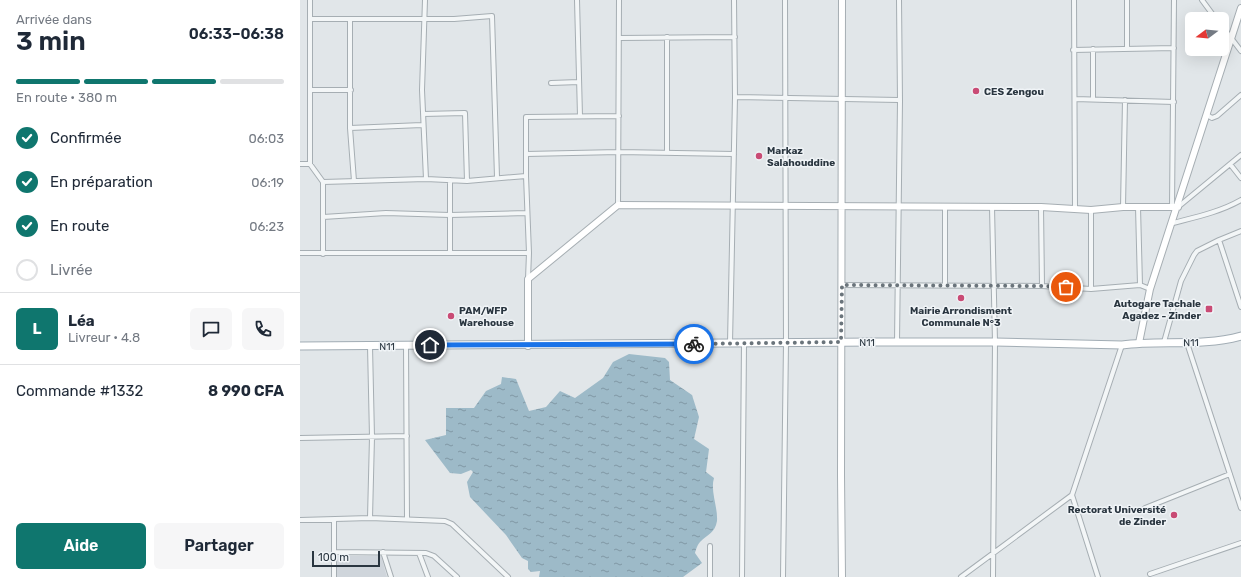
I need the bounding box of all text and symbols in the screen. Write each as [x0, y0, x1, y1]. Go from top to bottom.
text: Arrivée dans [16, 12, 92, 27]
north arrow [1185, 12, 1229, 56]
map controls [1185, 12, 1229, 56]
text: 06:33–06:38 [189, 25, 284, 43]
text: 3 min [16, 26, 86, 57]
marker: CES Zengou [971, 86, 981, 96]
place label: CES Zengou [984, 86, 1044, 98]
text: En route · 380 m [16, 90, 117, 105]
icon: check [16, 127, 38, 149]
text: Confirmée [50, 129, 122, 147]
text: 06:03 [249, 131, 284, 146]
place label: Markaz Salahouddine [767, 145, 835, 169]
marker: Markaz Salahouddine [754, 151, 764, 161]
icon: check [16, 171, 38, 193]
text: En préparation [50, 173, 153, 191]
text: 06:19 [251, 175, 284, 190]
icon: check [16, 215, 38, 237]
text: En route [50, 217, 109, 235]
text: 06:23 [249, 219, 284, 234]
text: Livrée [50, 261, 93, 279]
pin [1049, 270, 1083, 304]
icon: bag [1055, 276, 1077, 298]
marker: Mairie Arrondisment Communale N°3 [956, 293, 966, 303]
place label: Autogare Tachale Agadez - Zinder [1114, 298, 1201, 322]
marker: Autogare Tachale Agadez - Zinder [1204, 304, 1214, 314]
place label: PAM/WFP Warehouse [459, 305, 514, 329]
place label: Mairie Arrondisment Communale N°3 [910, 305, 1012, 329]
button: chat [190, 308, 232, 350]
button: phone [242, 308, 284, 350]
marker: PAM/WFP Warehouse [446, 311, 456, 321]
text: Léa [68, 312, 95, 330]
text: L [33, 320, 41, 338]
courier [674, 324, 714, 364]
pin [413, 328, 447, 362]
text: Livreur · 4.8 [68, 330, 140, 345]
icon: bike [683, 333, 705, 355]
icon: home [419, 334, 441, 356]
street label: N11 [859, 337, 875, 349]
street label: N11 [1183, 337, 1199, 349]
street label: N11 [379, 341, 395, 353]
text: Commande #1332 [16, 382, 143, 400]
text: 8 990 CFA [208, 382, 284, 400]
place label: Rectorat Université de Zinder [1068, 504, 1166, 528]
marker: Rectorat Université de Zinder [1169, 510, 1179, 520]
button: Aide [16, 523, 146, 569]
button: Partager [154, 523, 284, 569]
scale bar [312, 549, 380, 568]
text: 100 m [318, 551, 349, 564]

